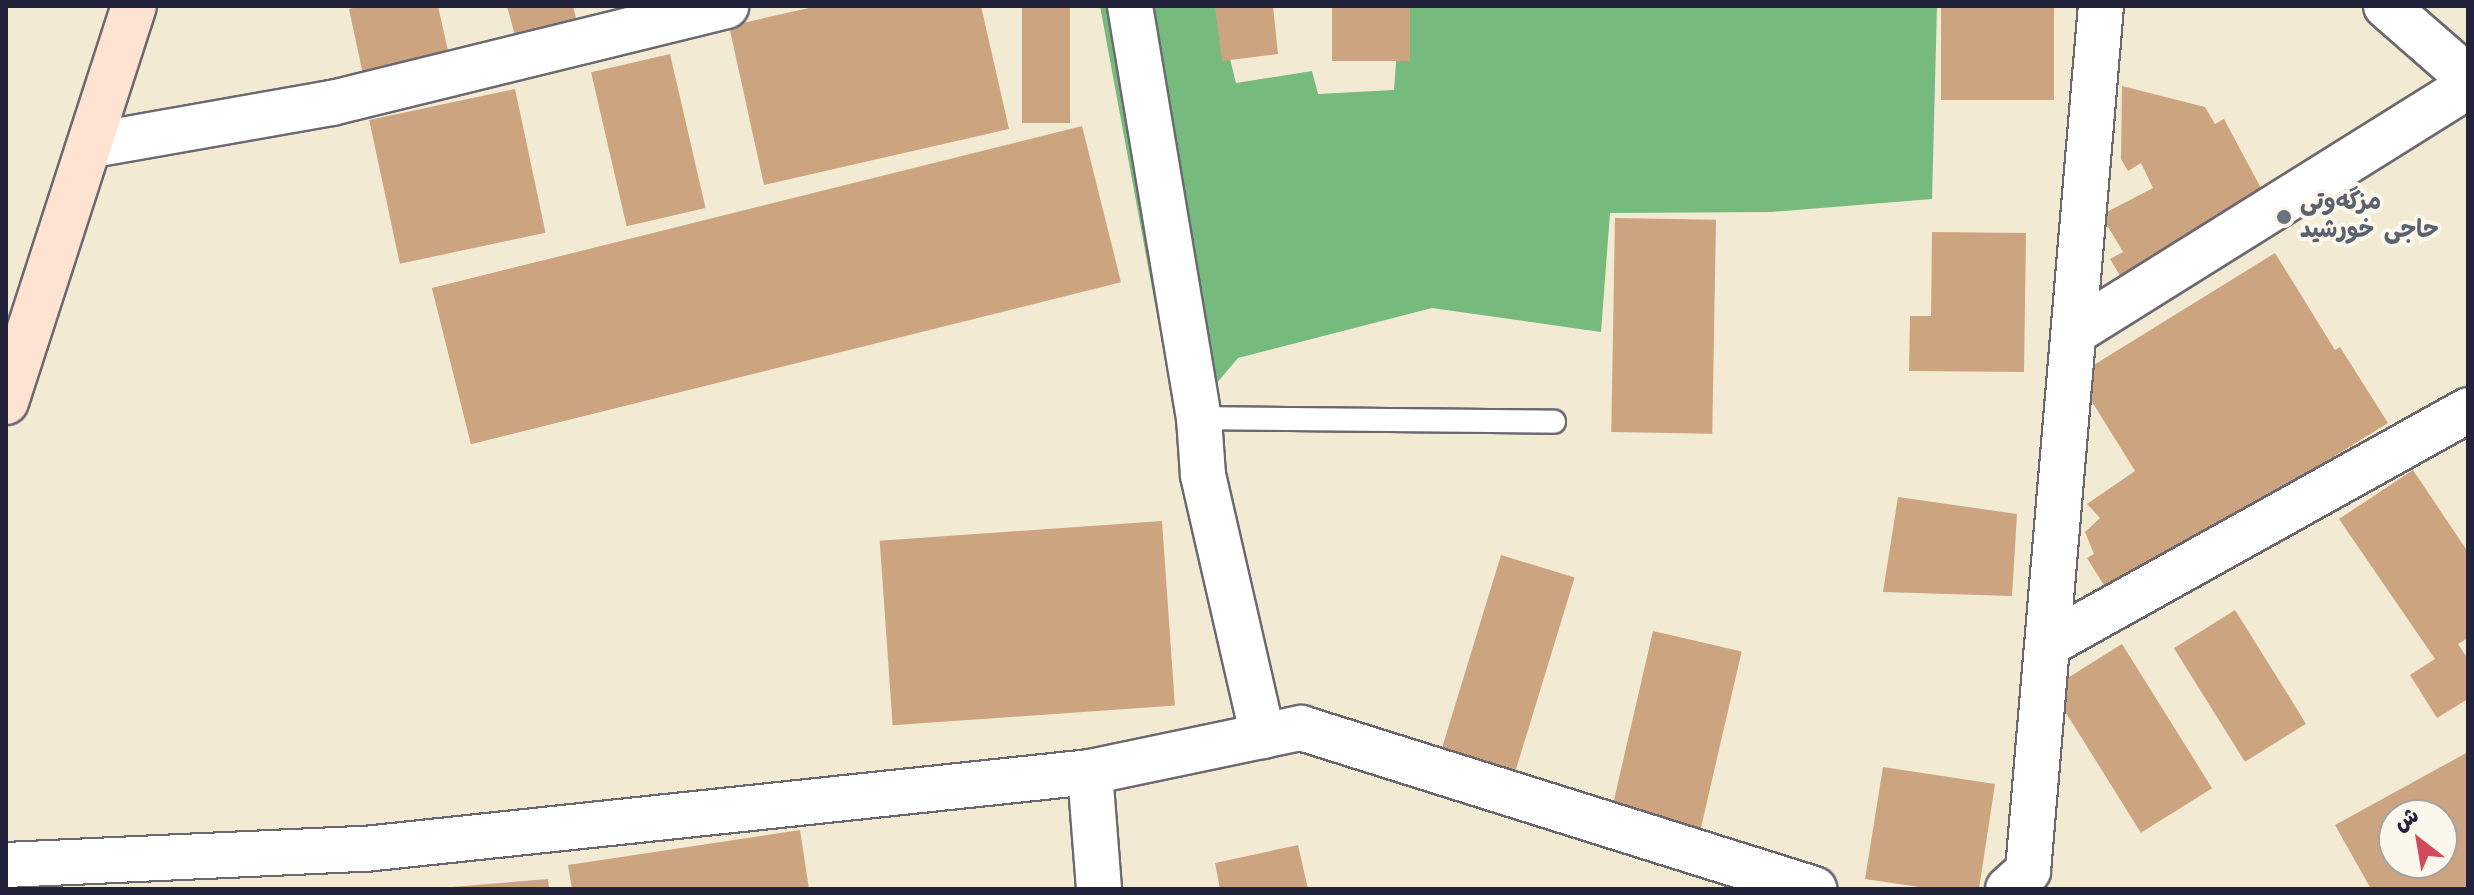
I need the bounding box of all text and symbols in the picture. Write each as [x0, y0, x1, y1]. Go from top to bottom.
place label: مزگەوتی حاجی خورشيد [2300, 189, 2439, 245]
marker: مزگەوتی حاجی خورشيد [2275, 208, 2293, 226]
north arrow [2378, 799, 2458, 879]
text: ش [2388, 800, 2425, 839]

